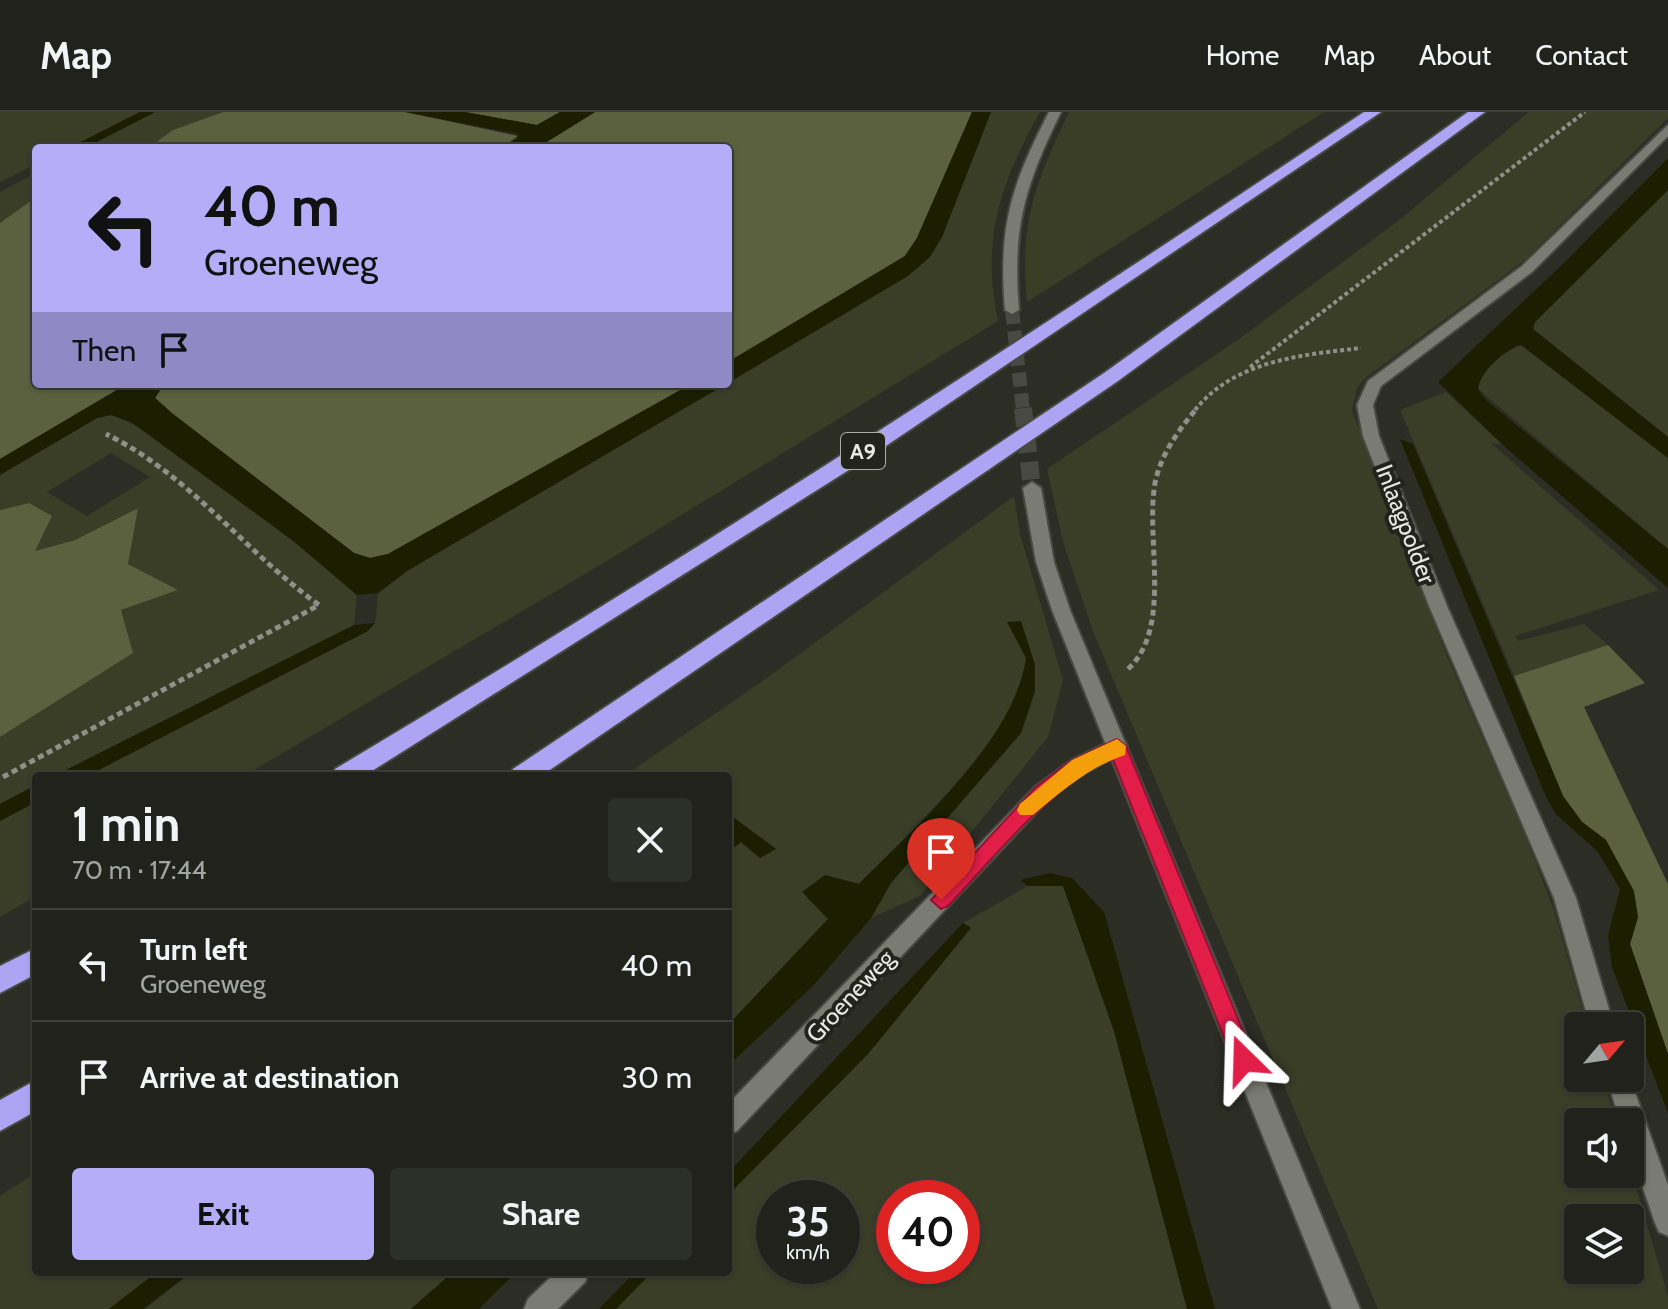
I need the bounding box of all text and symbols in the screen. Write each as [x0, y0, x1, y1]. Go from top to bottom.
text: Map [40, 32, 112, 79]
text: Home [1206, 38, 1279, 72]
text: Map [1323, 38, 1375, 72]
text: About [1419, 38, 1491, 72]
text: Contact [1535, 38, 1628, 72]
text: 40 m [204, 172, 340, 240]
icon: left [72, 176, 176, 280]
text: Groeneweg [204, 240, 378, 284]
icon: arrive [152, 328, 196, 372]
text: Then [72, 332, 136, 369]
road number: A9 [841, 433, 885, 469]
street label: Inlaagpolder [1370, 460, 1442, 588]
text: 1 min [72, 795, 180, 853]
button: close [608, 798, 692, 882]
pin [907, 818, 975, 900]
icon: arrive [919, 830, 963, 874]
text: 70 m · 17:44 [72, 854, 207, 886]
text: Turn left [140, 931, 248, 968]
icon: left [72, 943, 116, 987]
street label: Groeneweg [800, 943, 901, 1048]
text: 40 m [621, 947, 692, 984]
text: Groeneweg [140, 968, 266, 1000]
north arrow [1564, 1012, 1644, 1092]
map controls [1564, 1012, 1644, 1284]
position arrow [1202, 1018, 1286, 1102]
icon: arrive [72, 1055, 116, 1099]
text: Arrive at destination [140, 1059, 400, 1096]
text: 30 m [622, 1059, 692, 1096]
button: sound [1564, 1108, 1644, 1188]
button: Exit [72, 1168, 374, 1260]
button: Share [390, 1168, 692, 1260]
speed limit sign: 40 [876, 1180, 980, 1284]
text: 35 [786, 1197, 830, 1246]
button: layers [1564, 1204, 1644, 1284]
text: km/h [786, 1240, 830, 1264]

